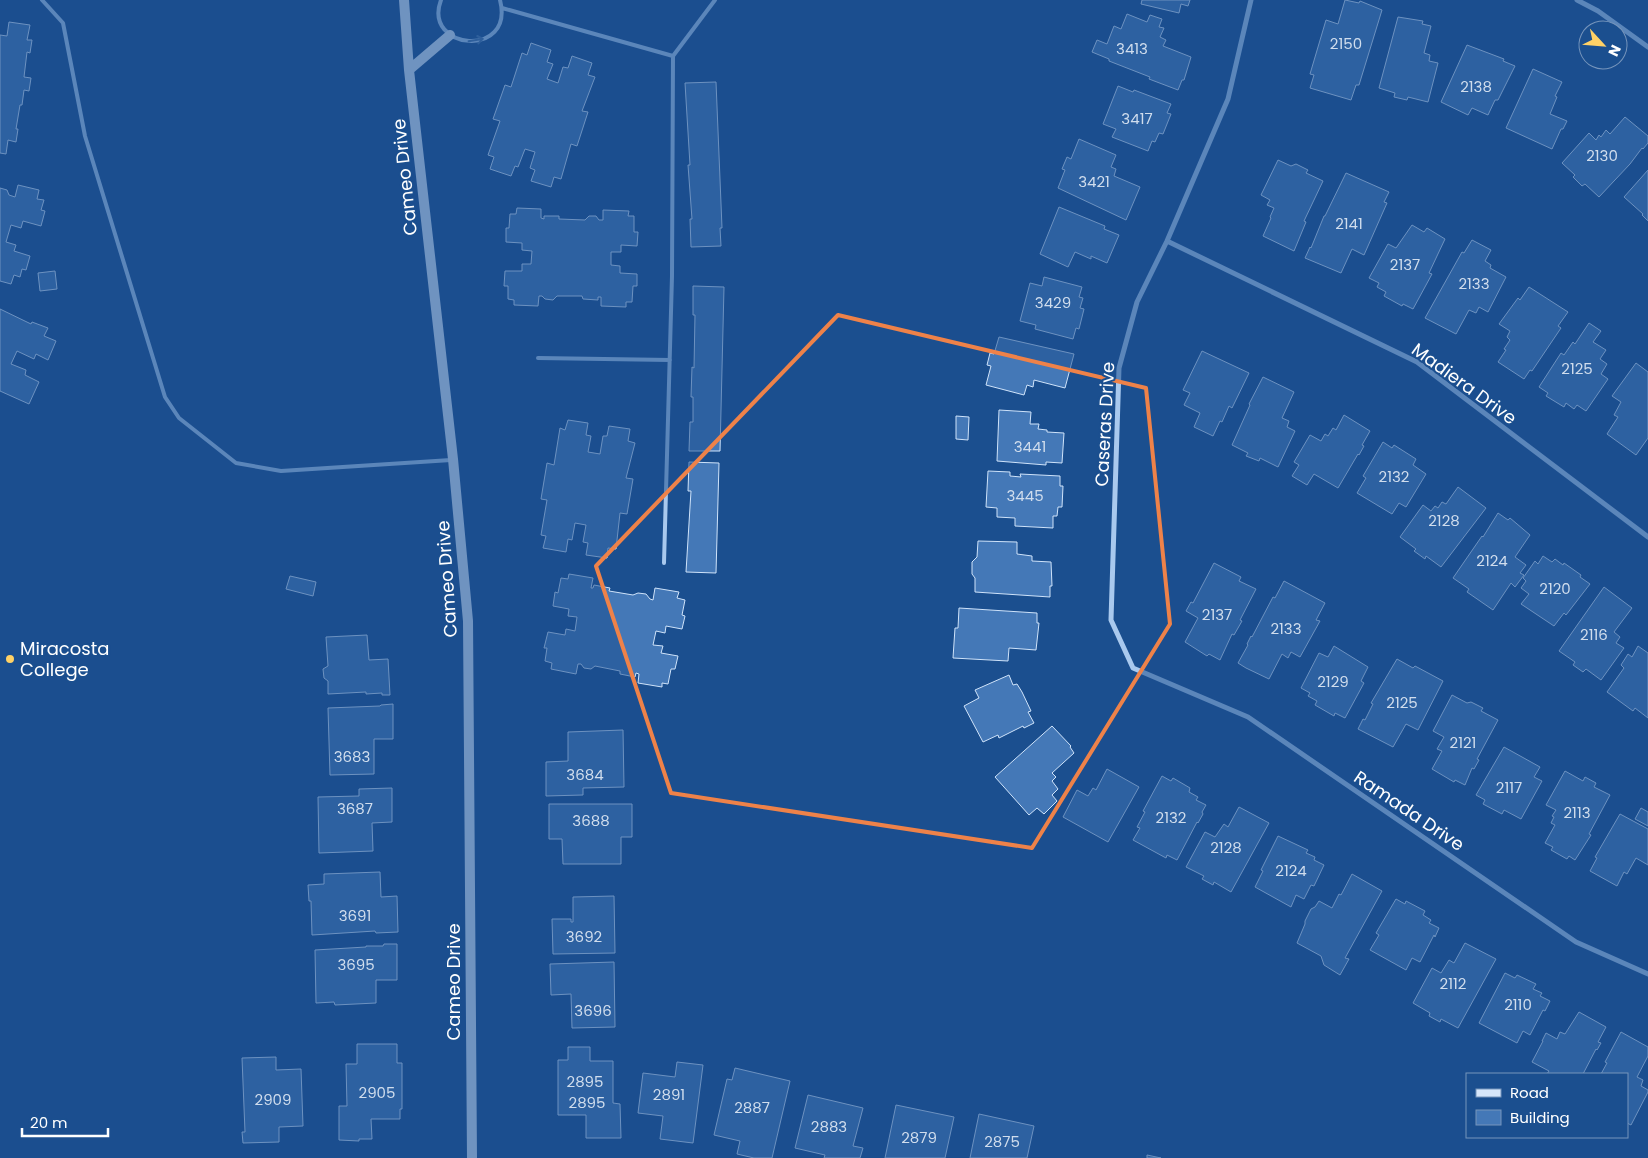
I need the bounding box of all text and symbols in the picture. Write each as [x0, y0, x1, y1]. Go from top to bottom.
north arrow [1578, 20, 1628, 70]
house number: 2150 [1330, 33, 1362, 54]
one-way arrow [467, 35, 483, 45]
house number: 3413 [1116, 38, 1148, 59]
text: N [1603, 42, 1626, 60]
house number: 2138 [1460, 76, 1492, 97]
house number: 3417 [1121, 108, 1153, 129]
street label: Cameo Drive [386, 117, 423, 237]
house number: 2130 [1586, 145, 1618, 166]
house number: 3421 [1078, 171, 1110, 192]
house number: 2141 [1335, 213, 1363, 234]
house number: 2137 [1390, 254, 1420, 275]
house number: 2133 [1458, 273, 1490, 294]
house number: 3429 [1035, 292, 1071, 313]
street label: Madiera Drive [1407, 337, 1522, 430]
house number: 2125 [1561, 358, 1593, 379]
street label: Caseras Drive [1089, 361, 1120, 487]
house number: 3441 [1014, 436, 1046, 457]
house number: 2132 [1379, 466, 1409, 487]
house number: 3445 [1006, 485, 1044, 506]
house number: 2128 [1428, 510, 1460, 531]
street label: Cameo Drive [430, 520, 463, 638]
house number: 2124 [1476, 550, 1508, 571]
house number: 2120 [1539, 578, 1571, 599]
house number: 2137 [1202, 604, 1232, 625]
house number: 2133 [1270, 618, 1302, 639]
house number: 2116 [1580, 624, 1608, 645]
place label: Miracosta College [20, 636, 109, 682]
marker: Miracosta College [4, 653, 16, 665]
house number: 2129 [1317, 671, 1349, 692]
house number: 2125 [1386, 692, 1418, 713]
house number: 2121 [1450, 732, 1476, 753]
house number: 3683 [334, 746, 370, 767]
house number: 3684 [566, 764, 604, 785]
street label: Ramada Drive [1349, 764, 1469, 857]
house number: 2117 [1496, 777, 1522, 798]
house number: 3687 [337, 798, 373, 819]
house number: 2113 [1563, 802, 1591, 823]
house number: 2132 [1156, 807, 1186, 828]
house number: 3688 [572, 810, 610, 831]
house number: 2128 [1210, 837, 1242, 858]
house number: 2124 [1275, 860, 1307, 881]
house number: 3691 [339, 905, 371, 926]
street label: Cameo Drive [441, 923, 466, 1041]
house number: 3692 [566, 926, 602, 947]
house number: 3695 [337, 954, 375, 975]
house number: 2112 [1440, 973, 1466, 994]
house number: 2110 [1504, 994, 1532, 1015]
house number: 3696 [574, 1000, 612, 1021]
house number: 2895 [567, 1071, 603, 1092]
legend [1466, 1073, 1628, 1138]
house number: 2905 [359, 1082, 395, 1103]
text: Road [1510, 1082, 1549, 1103]
house number: 2891 [653, 1084, 685, 1105]
house number: 2909 [255, 1089, 291, 1110]
house number: 2895 [569, 1092, 605, 1113]
house number: 2887 [734, 1097, 770, 1118]
scale bar [22, 1106, 109, 1138]
text: Building [1510, 1107, 1570, 1128]
text: 20 m [30, 1112, 68, 1133]
house number: 2883 [811, 1116, 847, 1137]
house number: 2879 [901, 1127, 937, 1148]
house number: 2875 [984, 1131, 1020, 1152]

